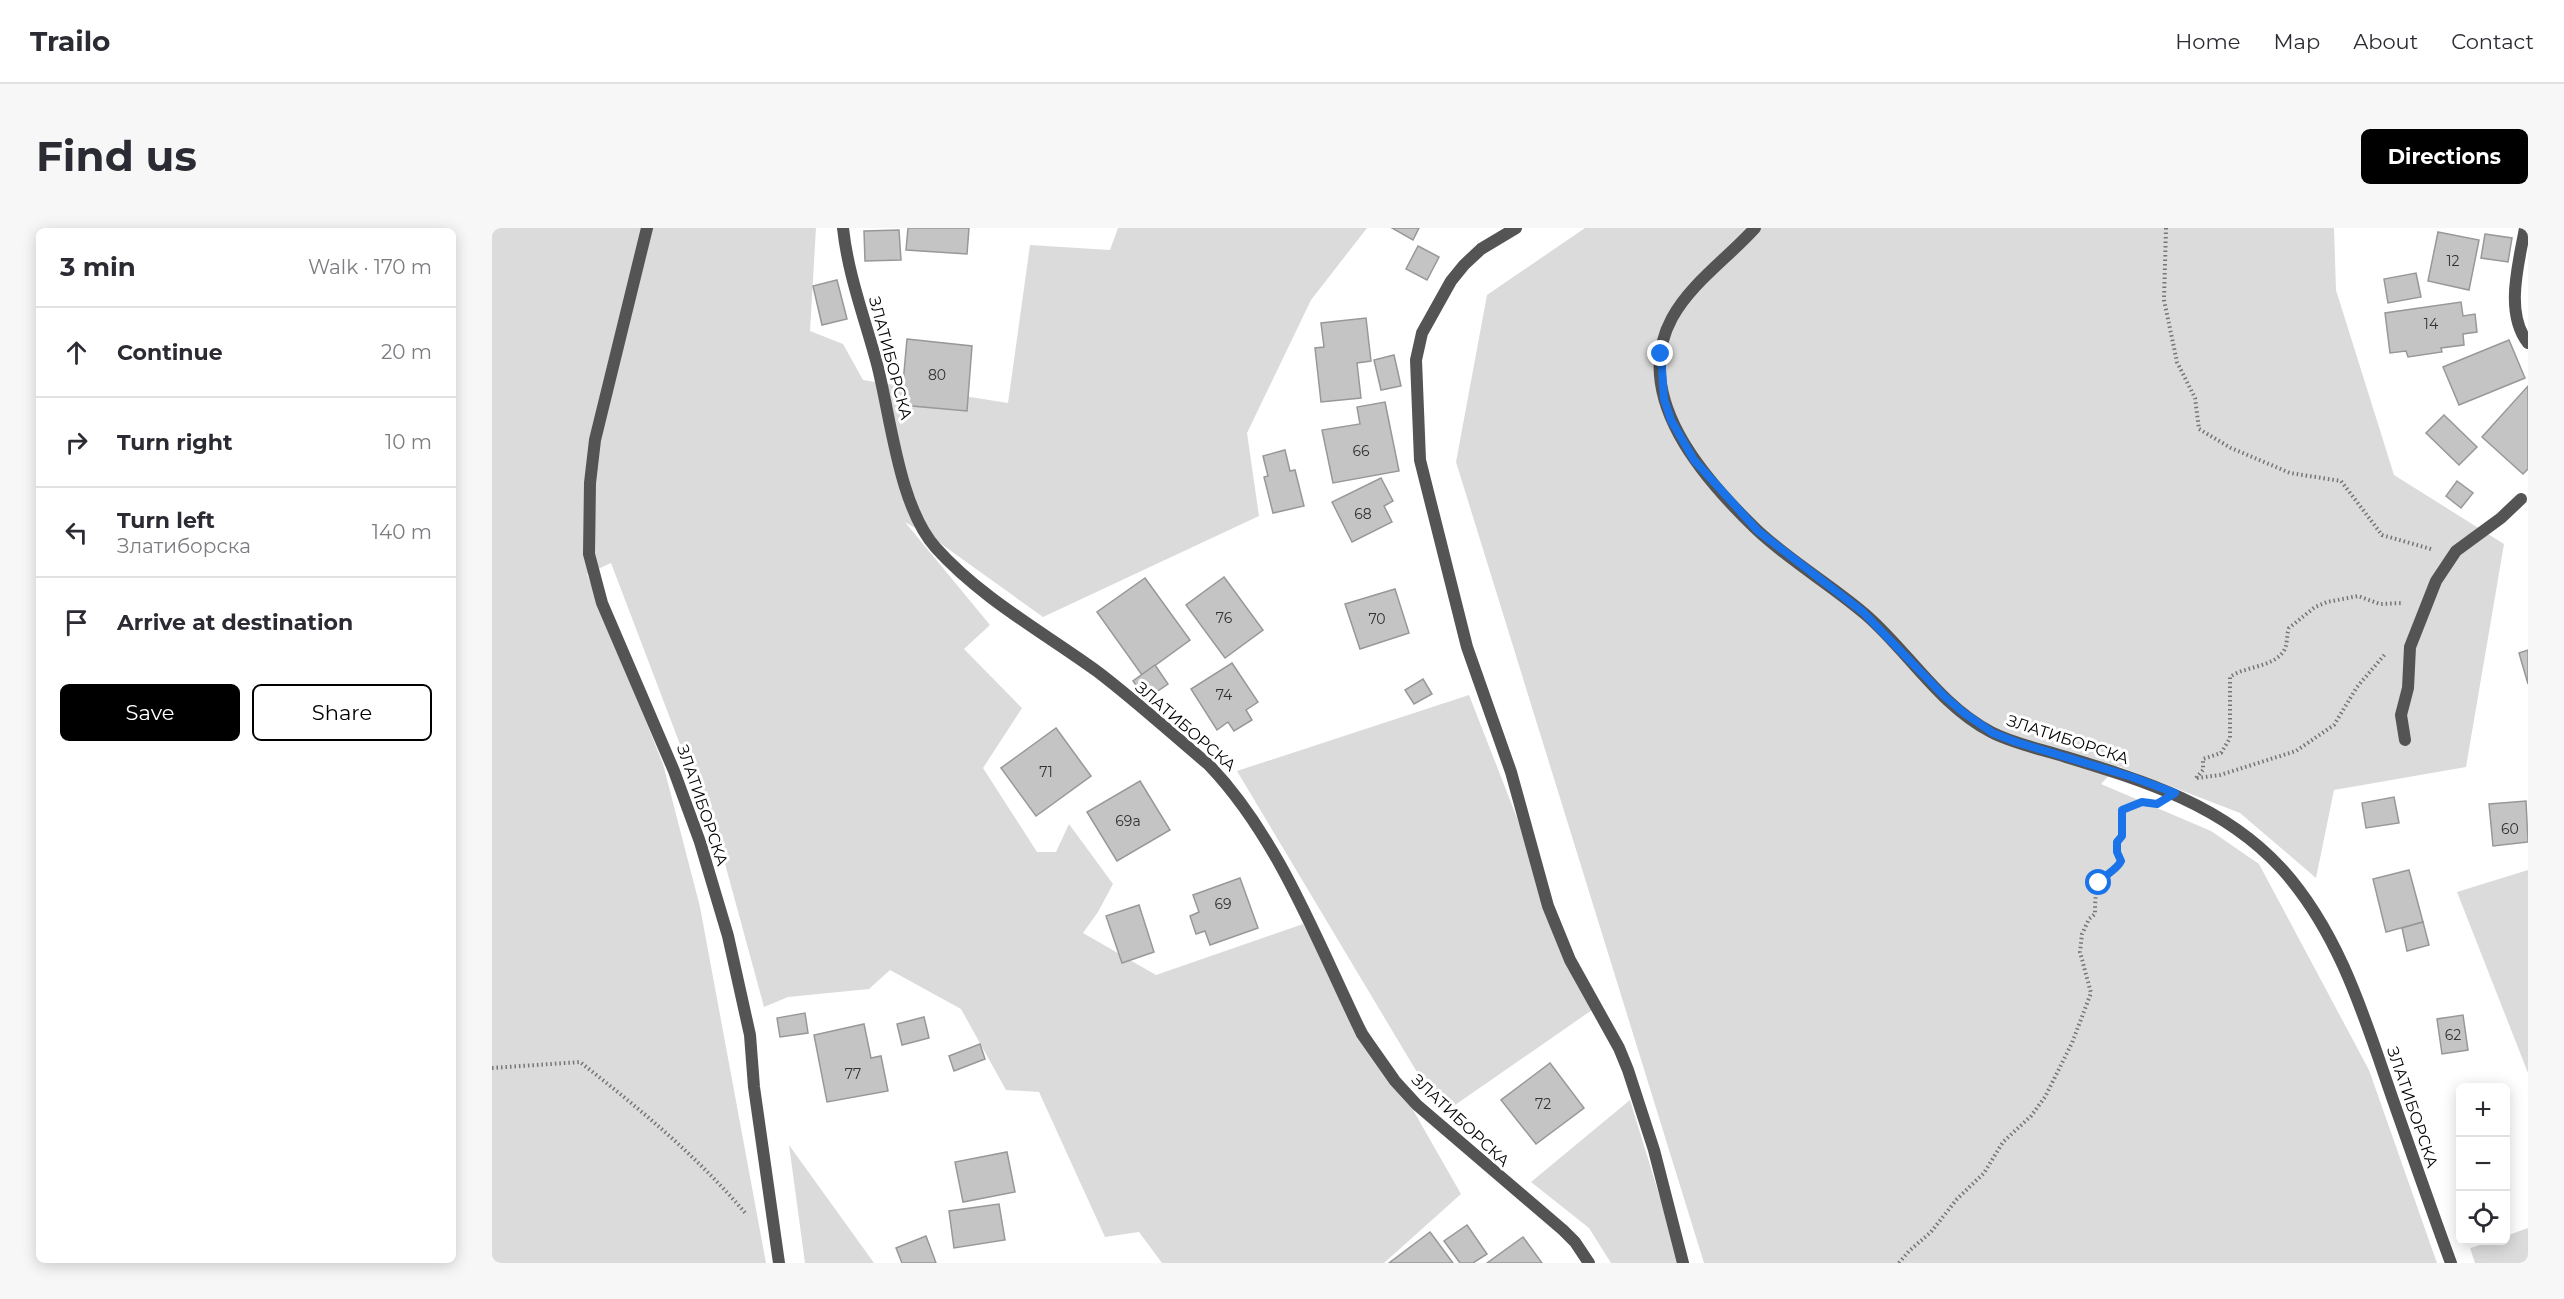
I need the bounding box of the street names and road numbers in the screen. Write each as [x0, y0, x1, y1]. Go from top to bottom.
street label: ЗЛАТИБОРСКА [865, 294, 916, 422]
street label: ЗЛАТИБОРСКА [1132, 678, 1240, 775]
street label: ЗЛАТИБОРСКА [2005, 711, 2131, 768]
street label: ЗЛАТИБОРСКА [673, 742, 732, 868]
street label: ЗЛАТИБОРСКА [2383, 1044, 2442, 1170]
street label: ЗЛАТИБОРСКА [1408, 1070, 1514, 1171]

